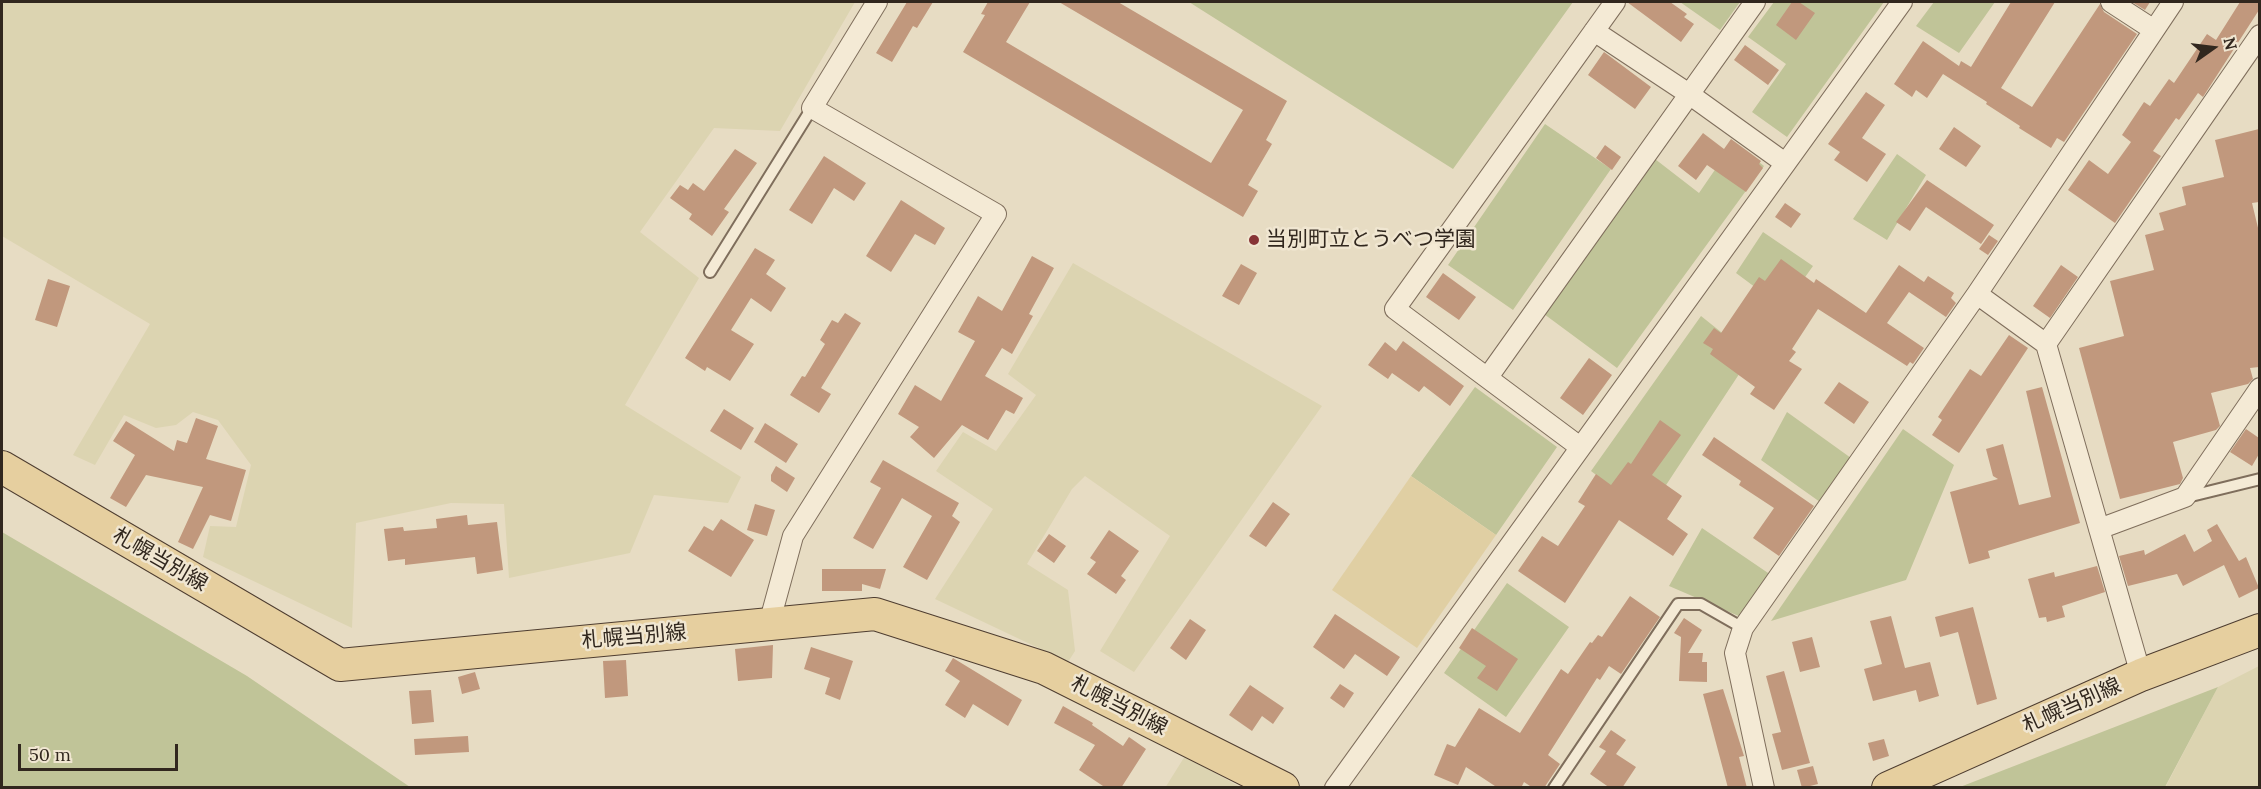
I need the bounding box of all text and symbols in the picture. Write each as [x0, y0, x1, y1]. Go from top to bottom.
north arrow [2183, 18, 2243, 78]
text: N [2219, 35, 2242, 52]
place label: 当別町立とうべつ学園 [1266, 227, 1476, 253]
marker: 当別町立とうべつ学園 [1247, 233, 1261, 247]
street label: 札幌当別線 [108, 523, 212, 597]
street label: 札幌当別線 [581, 620, 687, 654]
street label: 札幌当別線 [1067, 671, 1171, 741]
street label: 札幌当別線 [2019, 673, 2125, 739]
scale bar [21, 732, 182, 770]
text: 50 m [29, 743, 71, 766]

